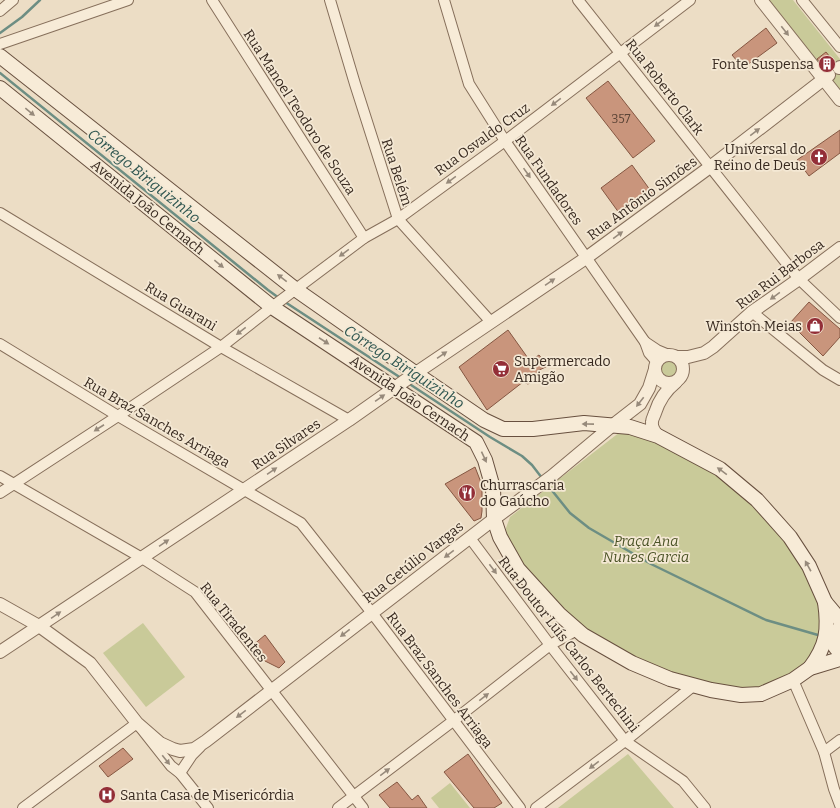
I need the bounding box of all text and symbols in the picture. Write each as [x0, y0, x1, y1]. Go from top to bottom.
one-way arrow [654, 19, 665, 28]
one-way arrow [781, 25, 790, 36]
street label: Rua Manoel Teodoro de Souza [240, 26, 360, 198]
street label: Rua Roberto Clark [622, 36, 707, 139]
building icon: Fonte Suspensa [817, 54, 837, 74]
place label: Fonte Suspensa [712, 56, 814, 73]
one-way arrow [550, 98, 561, 106]
street label: Rua Osvaldo Cruz [432, 99, 533, 179]
one-way arrow [25, 108, 36, 117]
house number: 357 [611, 112, 631, 126]
water label: Córrego Biriguizinho [84, 125, 204, 227]
one-way arrow [750, 128, 761, 136]
street label: Rua Fundadores [511, 132, 586, 228]
street label: Rua Belém [378, 136, 416, 209]
place label: Universal do Reino de Deus [714, 141, 806, 174]
church icon: Universal do Reino de Deus [809, 147, 829, 167]
street label: Rua Antônio Simões [584, 153, 700, 244]
street label: Avenida João Cernach [88, 156, 208, 259]
one-way arrow [523, 168, 531, 178]
one-way arrow [446, 176, 457, 184]
one-way arrow [612, 231, 623, 239]
street label: Rua Rui Barbosa [733, 236, 828, 313]
one-way arrow [339, 249, 350, 257]
one-way arrow [213, 260, 224, 269]
one-way arrow [276, 274, 287, 283]
street label: Rua Guarani [142, 278, 220, 335]
one-way arrow [545, 278, 555, 286]
one-way arrow [770, 292, 780, 300]
shop icon: Winston Meias [805, 316, 825, 336]
place label: Winston Meias [706, 318, 802, 335]
water label: Córrego Biriguizinho [340, 321, 468, 413]
one-way arrow [236, 327, 247, 335]
one-way arrow [319, 337, 329, 345]
one-way arrow [437, 351, 447, 359]
street label: Avenida João Cernach [346, 352, 473, 445]
place label: Supermercado Amigão [514, 353, 611, 386]
supermarket icon: Supermercado Amigão [491, 359, 511, 379]
street label: Rua Braz Sanches Arriaga [81, 374, 233, 471]
one-way arrow [374, 394, 385, 402]
one-way arrow [636, 396, 644, 407]
street label: Rua Silvares [249, 415, 324, 474]
one-way arrow [582, 420, 594, 427]
one-way arrow [94, 424, 105, 432]
one-way arrow [481, 452, 487, 464]
one-way arrow [267, 467, 277, 475]
one-way arrow [716, 467, 727, 475]
place label: Churrascaria do Gaúcho [480, 477, 565, 510]
restaurant icon: Churrascaria do Gaúcho [457, 483, 477, 503]
street label: Rua Getúlio Vargas [360, 518, 467, 607]
park label: Praça Ana Nunes Garcia [603, 533, 689, 566]
one-way arrow [159, 539, 169, 547]
one-way arrow [443, 550, 454, 559]
street label: Rua Doutor Luís Carlos Bertechini [495, 553, 643, 736]
one-way arrow [805, 560, 812, 572]
one-way arrow [489, 564, 497, 575]
street label: Rua Tiradentes [196, 579, 271, 666]
street label: Rua Braz Sanches Arriaga [383, 609, 496, 752]
one-way arrow [51, 611, 61, 619]
one-way arrow [340, 629, 351, 638]
one-way arrow [570, 670, 578, 681]
one-way arrow [479, 693, 489, 701]
one-way arrow [235, 710, 246, 719]
one-way arrow [162, 754, 171, 765]
one-way arrow [589, 761, 600, 769]
one-way arrow [380, 769, 390, 777]
hospital icon: Santa Casa de Misericórdia [97, 785, 117, 805]
place label: Santa Casa de Misericórdia [120, 787, 295, 804]

